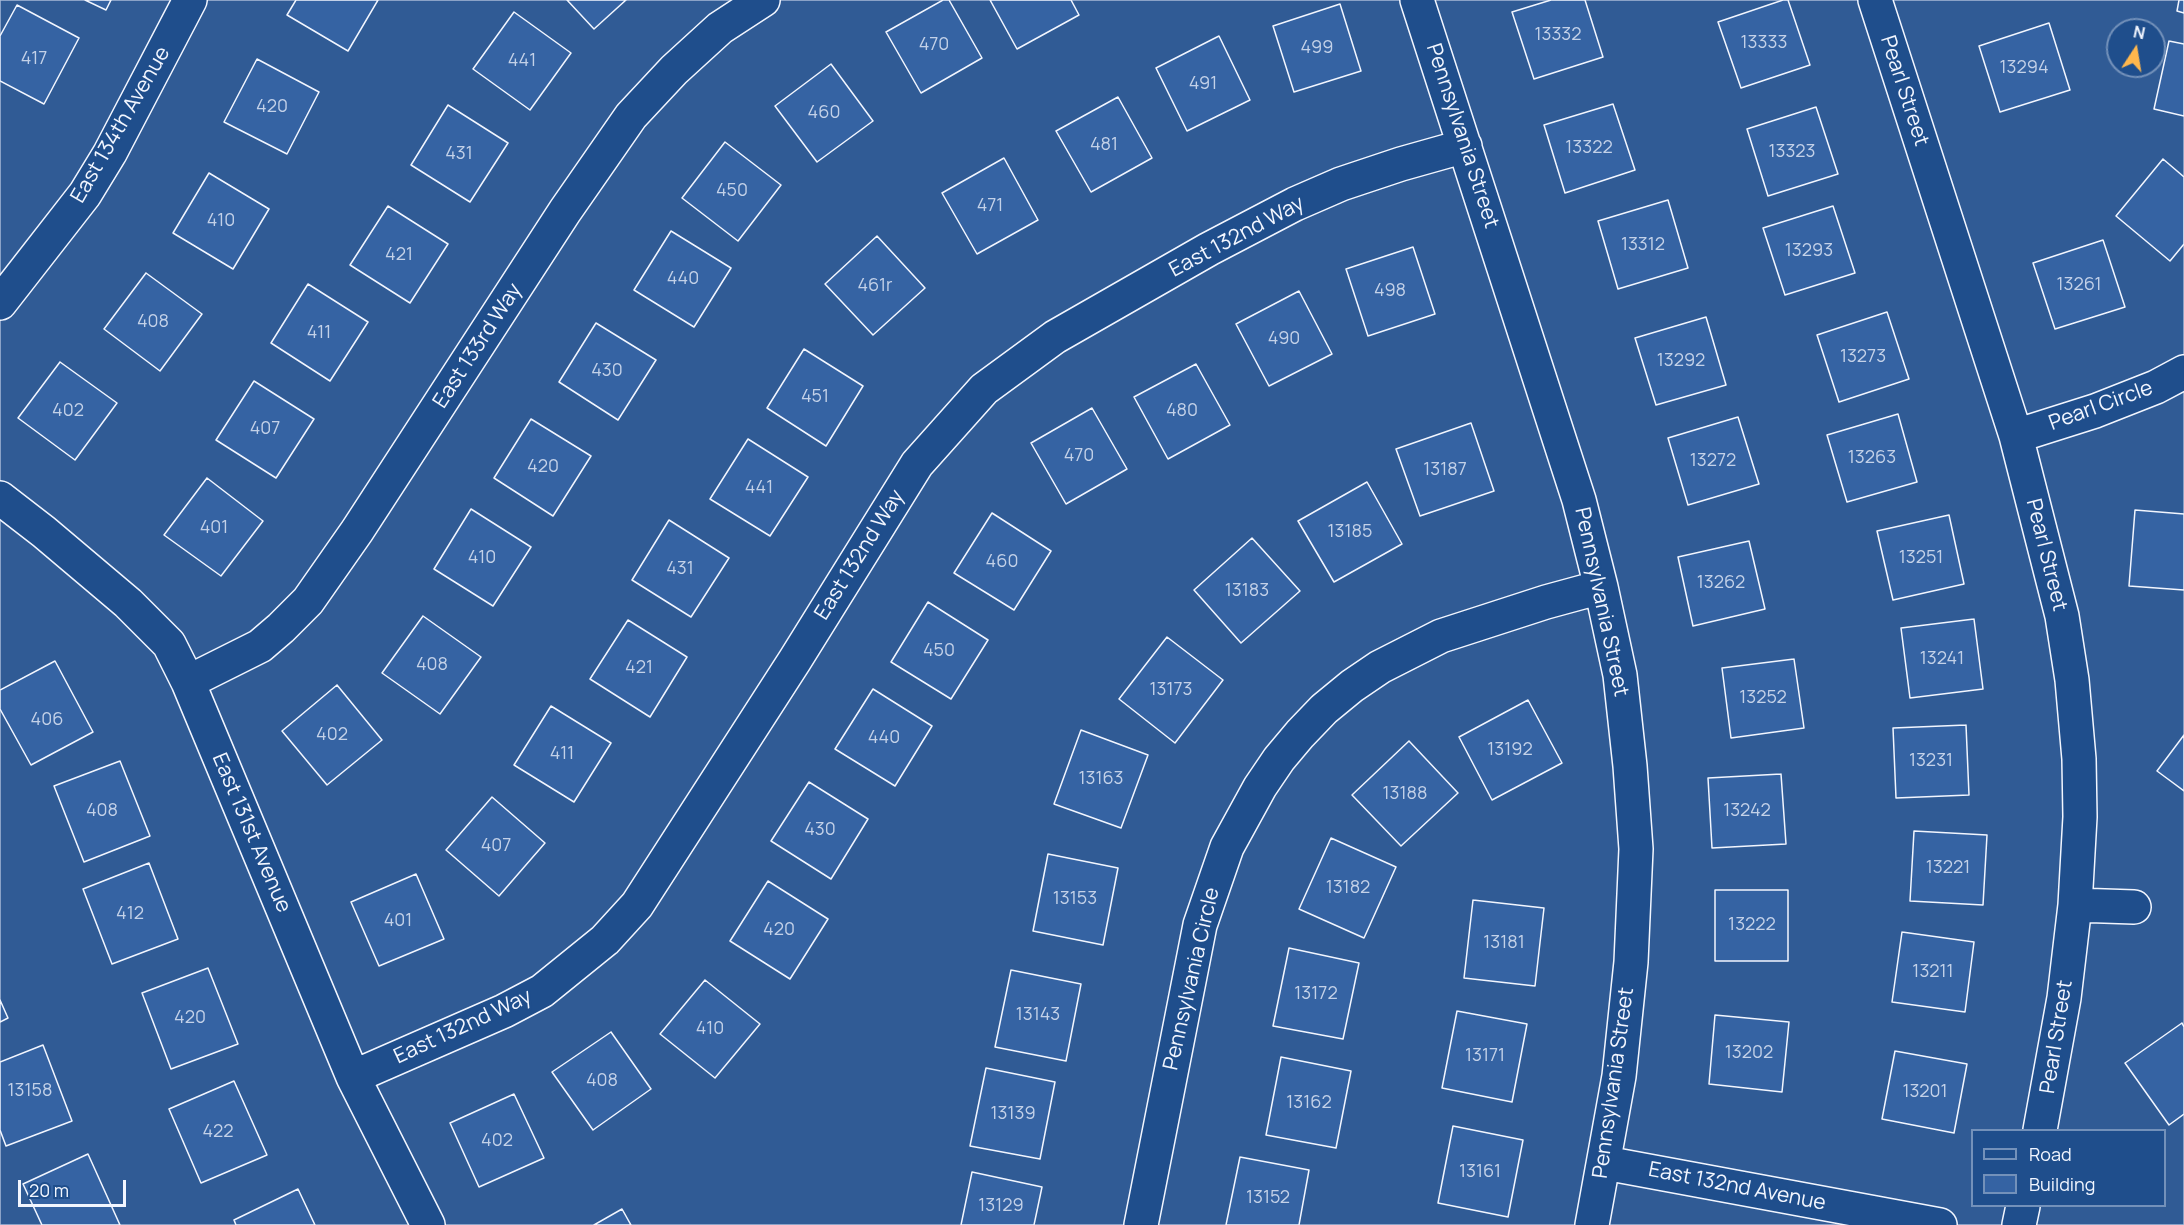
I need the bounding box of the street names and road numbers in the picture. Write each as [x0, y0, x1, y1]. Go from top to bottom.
street label: Pearl Street [1874, 33, 1934, 149]
street label: Pennsylvania Street [1420, 40, 1504, 232]
street label: East 134th Avenue [66, 42, 176, 208]
street label: East 132nd Way [1165, 191, 1309, 283]
street label: East 133rd Way [428, 279, 528, 413]
street label: Pearl Circle [2046, 376, 2156, 436]
street label: East 132nd Way [810, 485, 910, 625]
street label: Pearl Street [2020, 496, 2072, 614]
street label: Pennsylvania Street [1569, 505, 1633, 699]
street label: East 131st Avenue [206, 749, 296, 917]
street label: Pennsylvania Circle [1159, 885, 1225, 1073]
street label: Pearl Street [2036, 978, 2078, 1096]
street label: East 132nd Way [390, 984, 536, 1070]
street label: Pennsylvania Street [1588, 986, 1640, 1180]
street label: East 132nd Avenue [1646, 1157, 1828, 1217]

